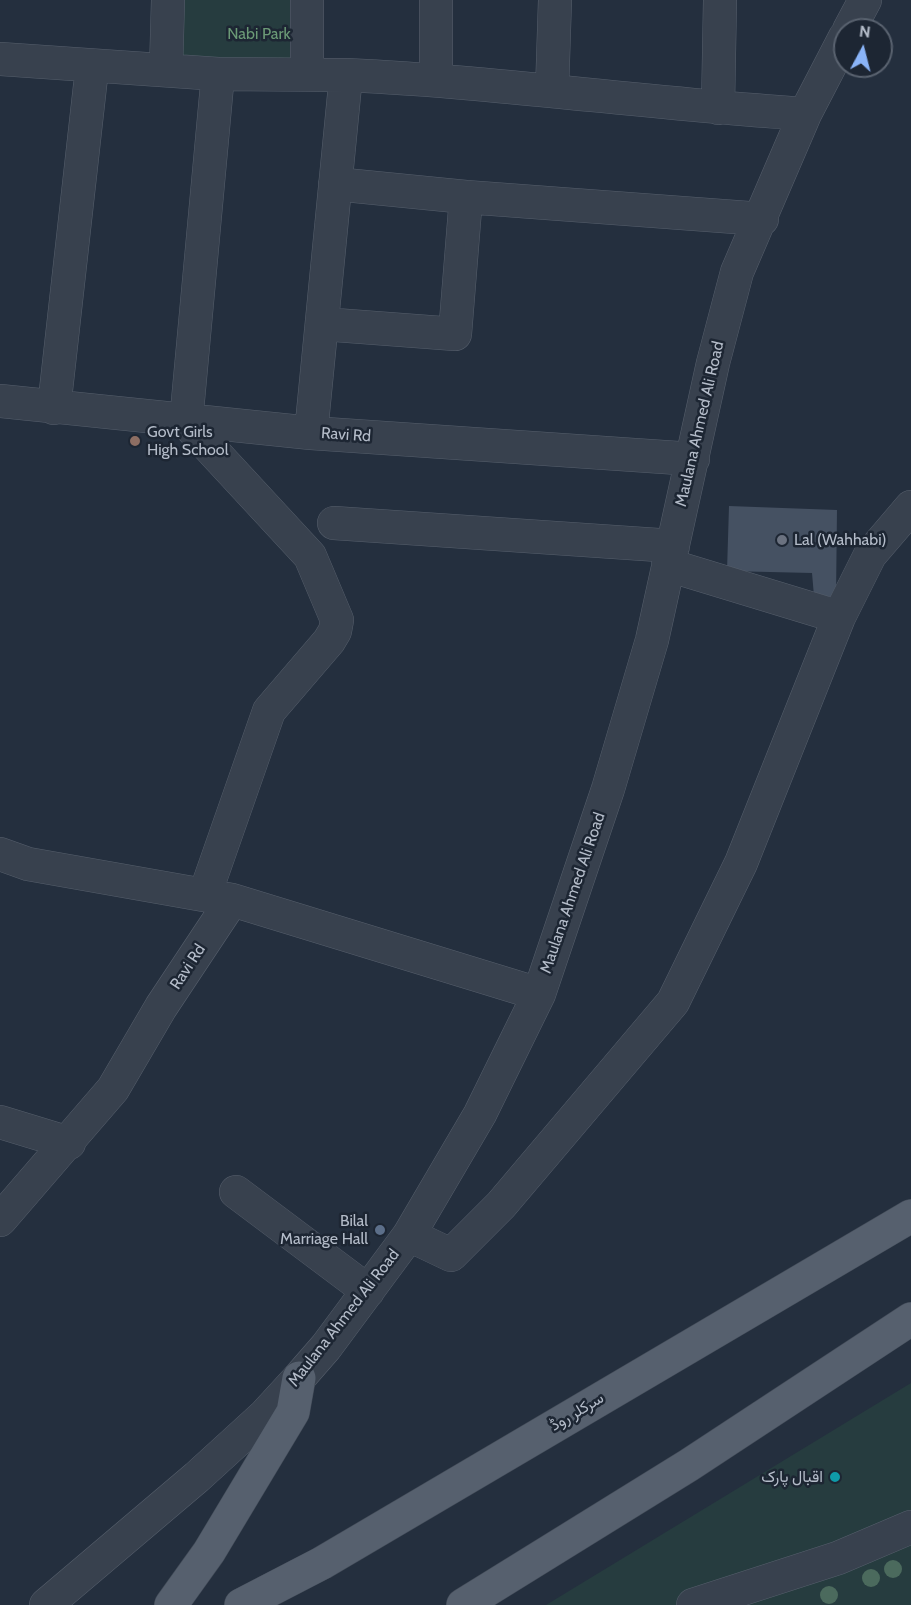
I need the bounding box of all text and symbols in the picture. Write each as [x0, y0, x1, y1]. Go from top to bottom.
north arrow [833, 18, 893, 78]
text: N [858, 22, 872, 42]
park label: Nabi Park [227, 24, 291, 44]
street label: Maulana Ahmed Ali Road [672, 339, 728, 509]
place label: Govt Girls High School [147, 422, 228, 460]
street label: Ravi Rd [320, 424, 372, 446]
marker: Govt Girls High School [128, 434, 142, 448]
place label: Lal (Wahhabi) [794, 530, 887, 550]
marker: Lal (Wahhabi) [775, 533, 789, 547]
street label: Maulana Ahmed Ali Road [536, 810, 610, 976]
street label: Ravi Rd [166, 941, 210, 993]
place label: Bilal Marriage Hall [280, 1211, 368, 1249]
marker: Bilal Marriage Hall [373, 1223, 387, 1237]
street label: Maulana Ahmed Ali Road [284, 1245, 404, 1391]
street label: سرکلر روڈ [547, 1389, 607, 1435]
place label: اقبال پارک [761, 1467, 823, 1487]
marker: اقبال پارک [828, 1470, 842, 1484]

